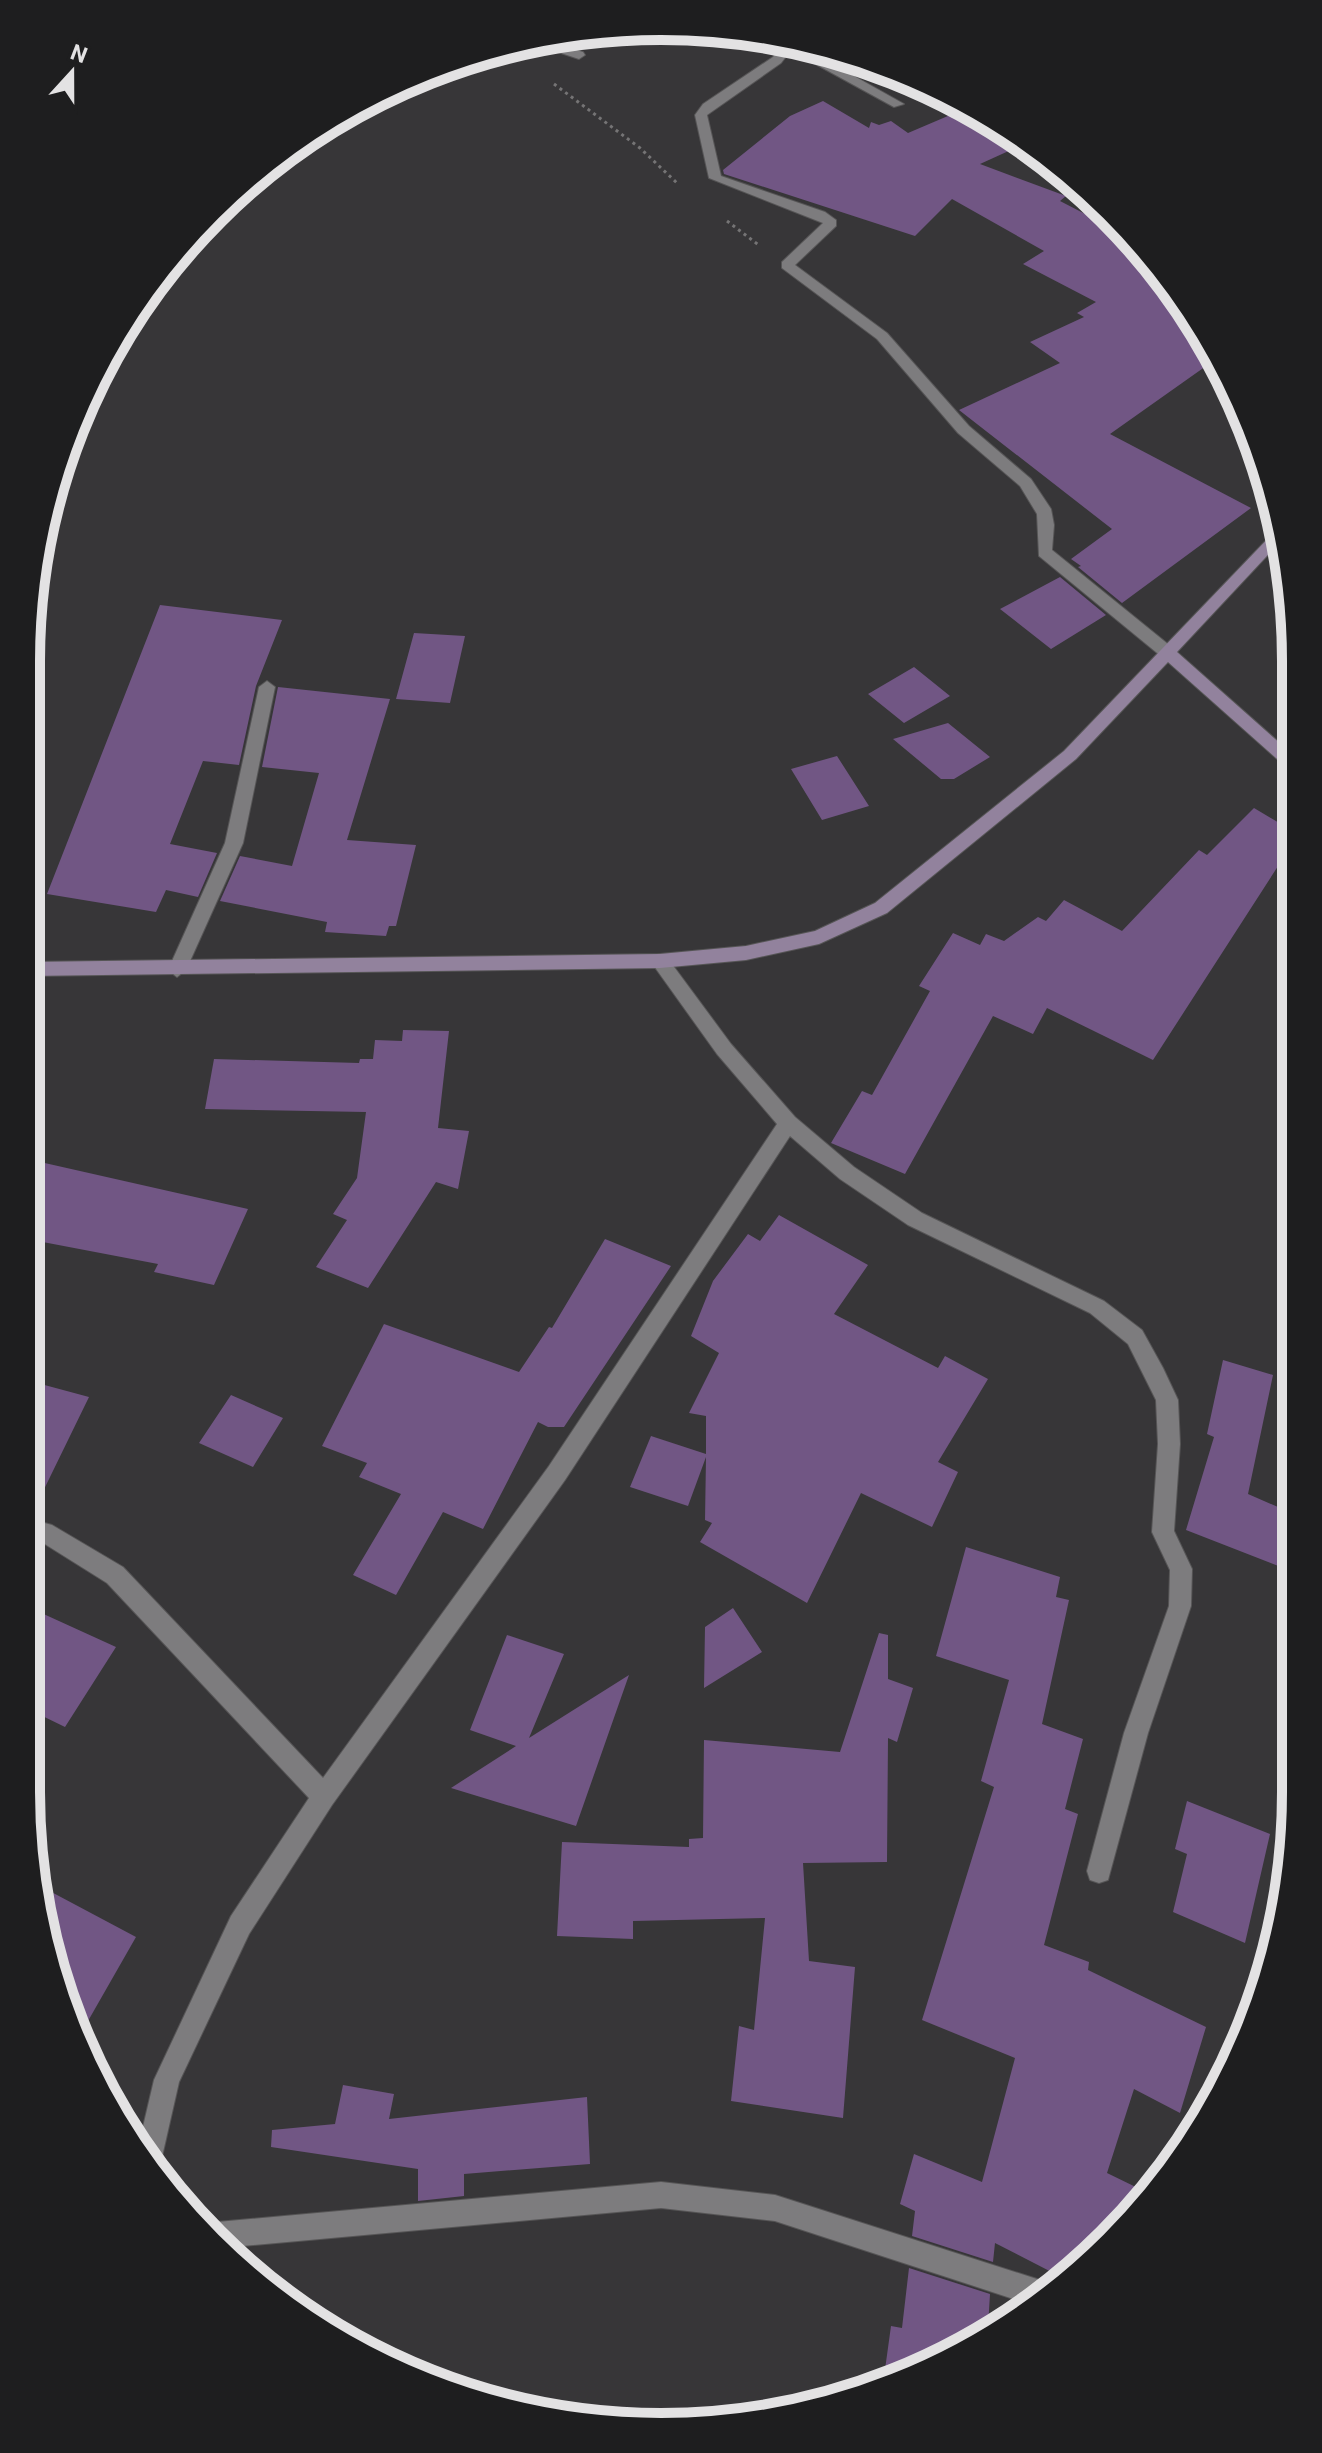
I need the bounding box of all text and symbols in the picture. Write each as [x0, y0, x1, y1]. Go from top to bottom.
north arrow [32, 32, 112, 112]
text: N [67, 39, 91, 68]

